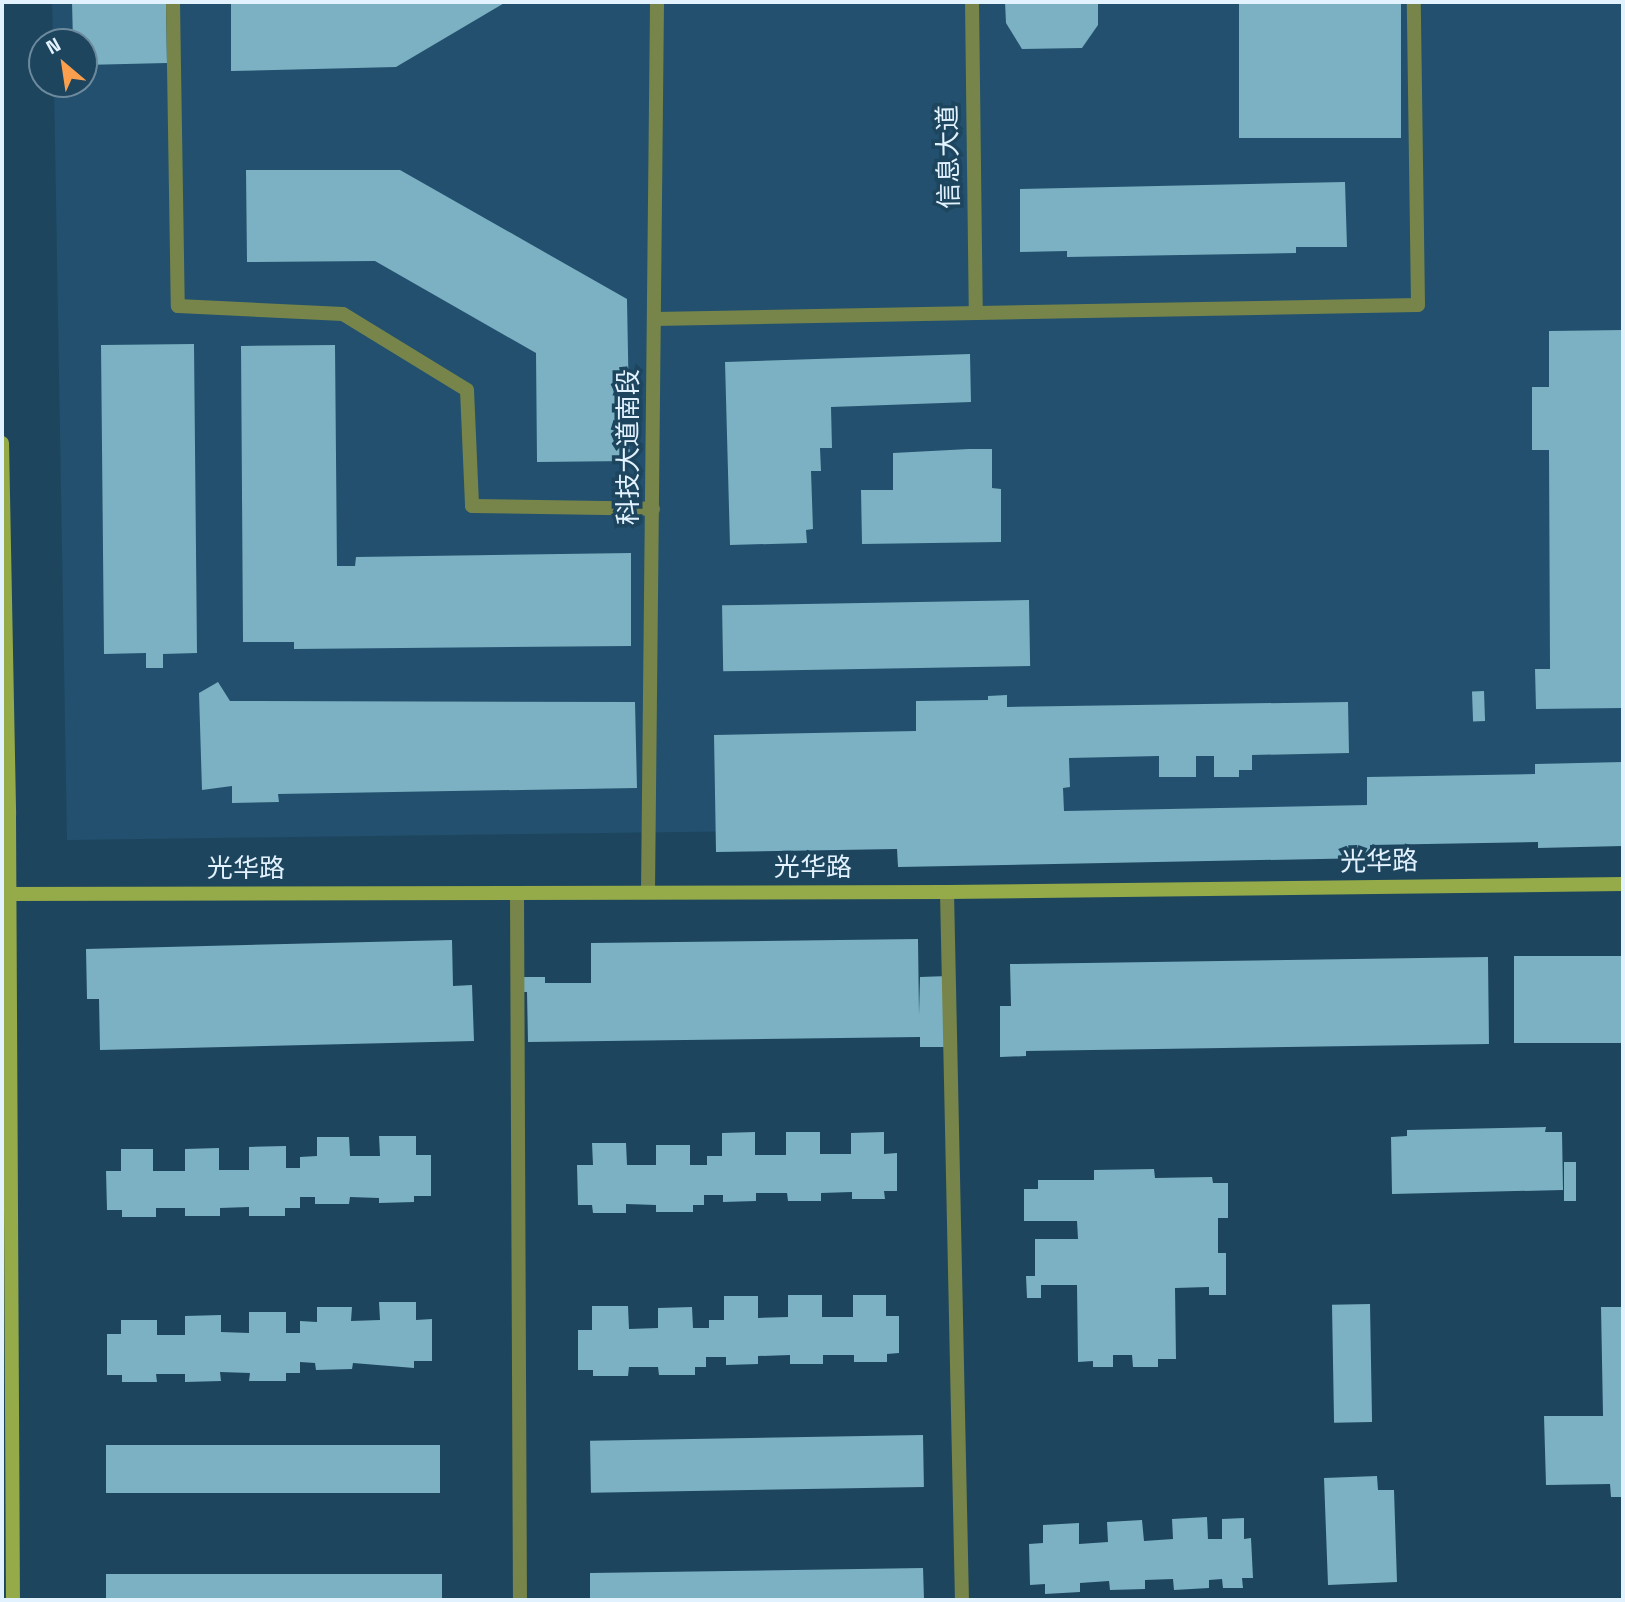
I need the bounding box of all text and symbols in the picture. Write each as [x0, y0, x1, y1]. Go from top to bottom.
north arrow [28, 28, 98, 98]
text: N [42, 32, 65, 60]
street label: 信息大道 [932, 105, 966, 209]
street label: 科技大道南段 [613, 369, 645, 525]
street label: 光华路 [1340, 846, 1418, 878]
street label: 光华路 [774, 852, 852, 884]
street label: 光华路 [207, 853, 285, 885]

